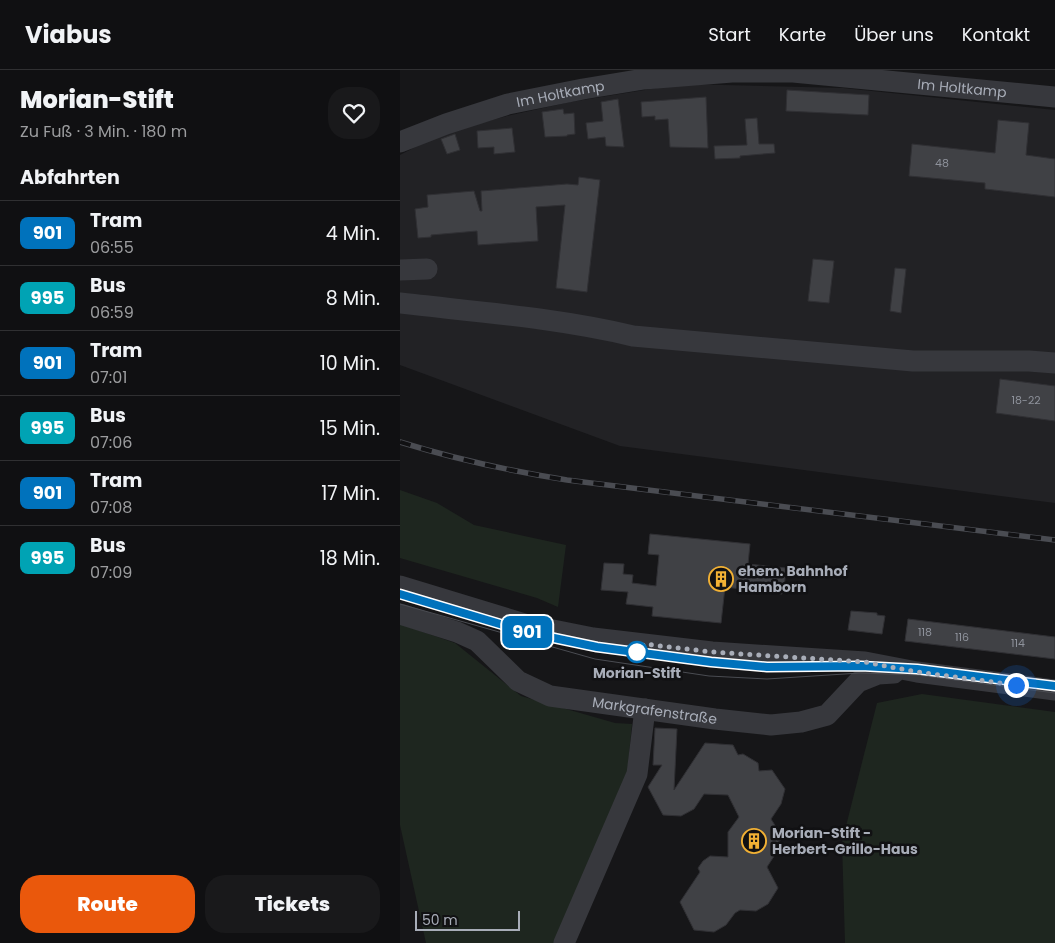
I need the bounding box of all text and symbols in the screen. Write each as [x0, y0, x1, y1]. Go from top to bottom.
text: Viabus [25, 18, 112, 51]
text: Start [708, 22, 751, 47]
text: Karte [779, 22, 826, 47]
text: Über uns [854, 22, 934, 47]
text: Kontakt [962, 22, 1030, 47]
street label: Im Holtkamp [917, 74, 1008, 102]
street label: Im Holtkamp [515, 76, 606, 112]
text: Morian-Stift [20, 83, 174, 116]
button: heart [328, 87, 380, 139]
text: Zu Fuß · 3 Min. · 180 m [20, 120, 187, 143]
house number: 48 [935, 155, 949, 171]
text: Abfahrten [20, 164, 120, 191]
text: Tram [90, 207, 142, 234]
text: 901 [33, 220, 62, 245]
text: 4 Min. [326, 220, 380, 247]
text: 06:55 [90, 236, 134, 259]
text: Bus [90, 272, 126, 299]
text: 995 [31, 285, 64, 310]
text: 8 Min. [326, 285, 380, 312]
text: 06:59 [90, 301, 134, 324]
text: Tram [90, 337, 142, 364]
text: 901 [33, 350, 62, 375]
text: 10 Min. [320, 350, 380, 377]
text: 07:01 [90, 366, 127, 389]
house number: 18-22 [1011, 392, 1041, 408]
text: Bus [90, 402, 126, 429]
text: 995 [31, 415, 64, 440]
text: 15 Min. [320, 415, 380, 442]
text: 07:06 [90, 431, 132, 454]
text: Tram [90, 467, 142, 494]
text: 901 [33, 480, 62, 505]
text: 17 Min. [321, 480, 380, 507]
text: 07:08 [90, 496, 132, 519]
text: Bus [90, 532, 126, 559]
text: 995 [31, 545, 64, 570]
text: 18 Min. [320, 545, 380, 572]
text: 07:09 [90, 561, 132, 584]
place label: ehem. Bahnhof Hamborn [738, 561, 847, 597]
building icon: ehem. Bahnhof Hamborn [708, 566, 734, 592]
line badge: 901 [498, 616, 556, 648]
text: 901 [512, 619, 542, 644]
house number: 118 [918, 624, 932, 640]
house number: 116 [955, 629, 969, 645]
house number: 114 [1011, 635, 1025, 651]
marker: Morian-Stift [626, 641, 648, 663]
place label: Morian-Stift [593, 663, 681, 683]
your location [1004, 673, 1029, 698]
street label: Markgrafenstraße [591, 692, 719, 729]
place label: Morian-Stift - Herbert-Grillo-Haus [772, 823, 918, 859]
building icon: Morian-Stift - Herbert-Grillo-Haus [741, 828, 767, 854]
button: Route [20, 875, 195, 933]
button: Tickets [205, 875, 380, 933]
scale bar [415, 908, 520, 931]
text: 50 m [422, 910, 458, 930]

